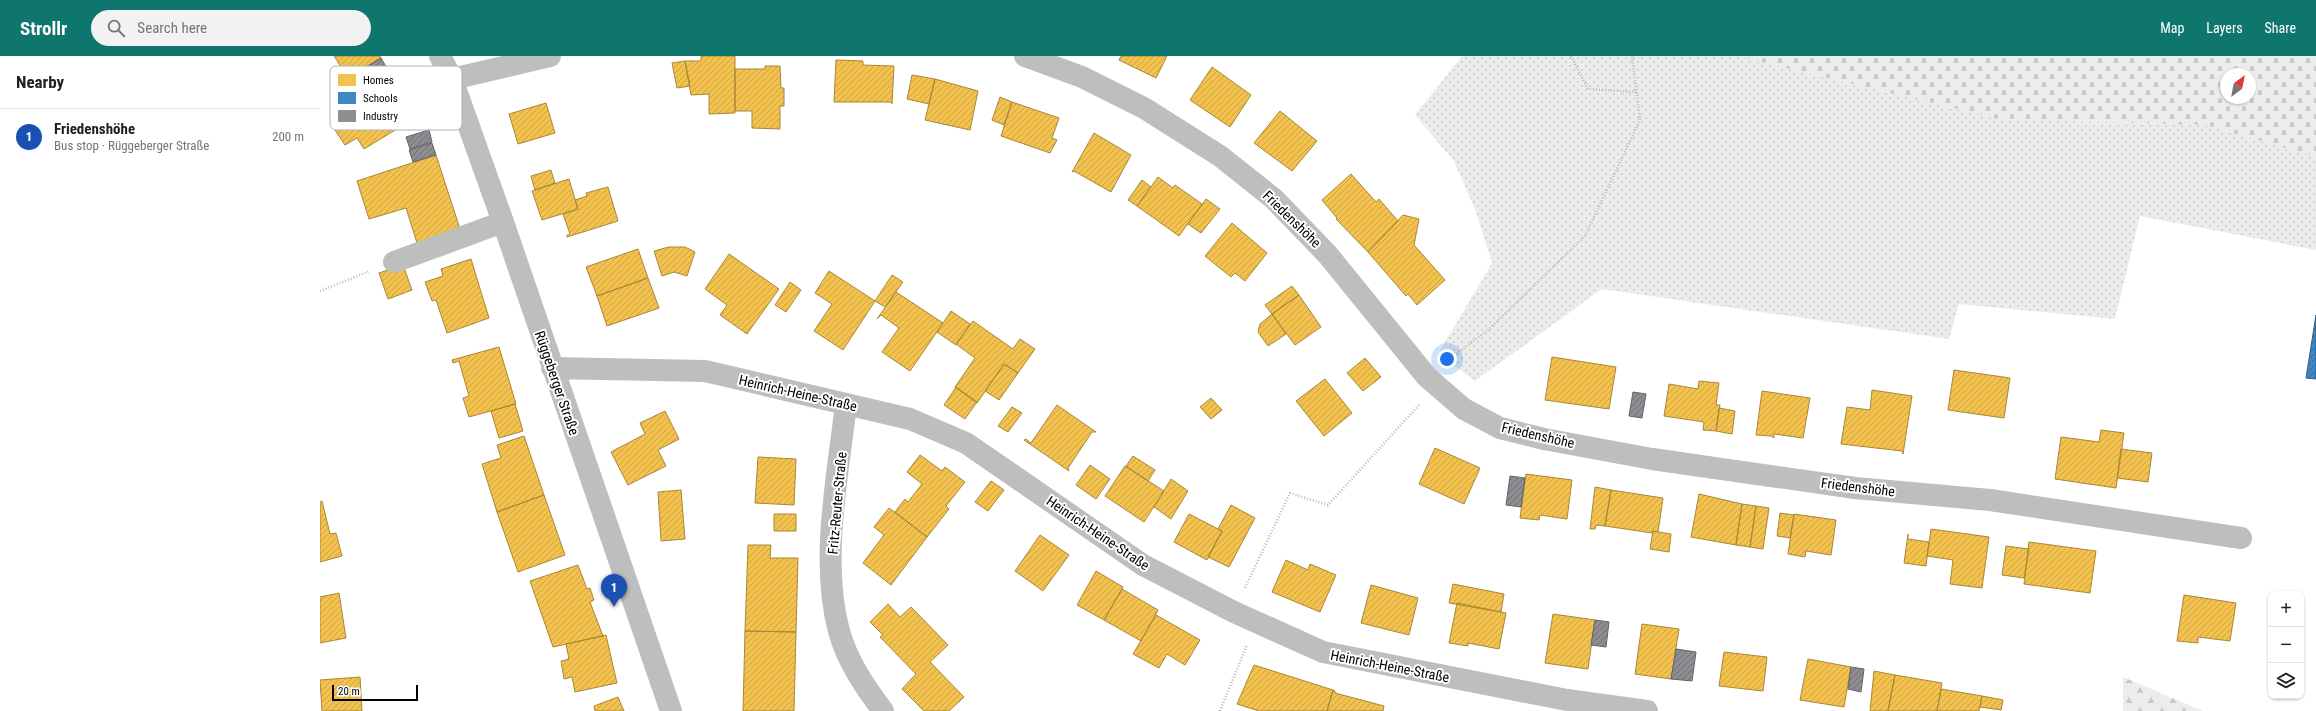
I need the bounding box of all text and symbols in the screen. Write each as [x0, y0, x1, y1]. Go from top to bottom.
search box [91, 10, 371, 46]
text: Strollr [20, 17, 67, 40]
icon: search [105, 17, 127, 39]
text: Search here [137, 19, 207, 37]
text: Map [2160, 20, 2184, 36]
text: Layers [2206, 20, 2243, 36]
text: Share [2265, 20, 2296, 36]
legend [330, 66, 462, 130]
north arrow [2220, 68, 2256, 104]
text: Nearby [16, 72, 64, 92]
text: Homes [363, 74, 394, 87]
text: Schools [363, 92, 398, 105]
text: Industry [363, 110, 399, 123]
text: Friedenshöhe [54, 120, 135, 138]
text: 1 [26, 129, 32, 144]
text: 200 m [272, 129, 304, 144]
text: Bus stop · Rüggeberger Straße [54, 138, 209, 153]
street label: Friedenshöhe [1260, 187, 1325, 251]
street label: Rüggeberger Straße [532, 329, 582, 438]
your location [1437, 349, 1457, 369]
street label: Heinrich-Heine-Straße [737, 372, 859, 414]
street label: Friedenshöhe [1500, 419, 1576, 451]
street label: Fritz-Reuter-Straße [825, 451, 849, 555]
street label: Friedenshöhe [1820, 475, 1896, 500]
street label: Heinrich-Heine-Straße [1044, 493, 1153, 574]
pin: 1 [601, 574, 627, 607]
map controls [2268, 591, 2304, 699]
button: + [2268, 591, 2304, 627]
button: − [2268, 627, 2304, 663]
street label: Heinrich-Heine-Straße [1329, 647, 1451, 685]
button: layers [2268, 663, 2304, 699]
scale bar [332, 683, 418, 702]
text: 20 m [338, 685, 360, 698]

